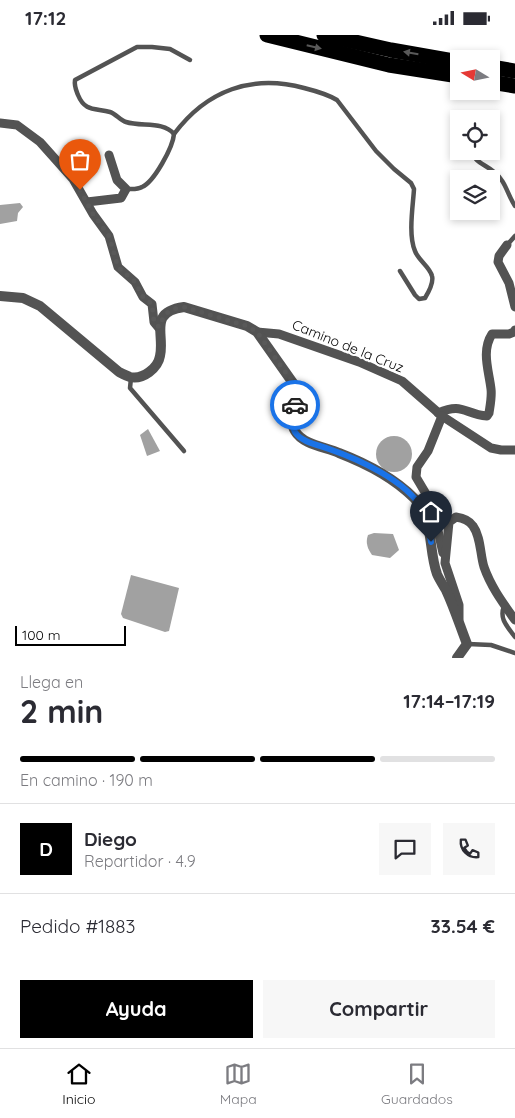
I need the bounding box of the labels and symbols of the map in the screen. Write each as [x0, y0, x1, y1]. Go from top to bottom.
one-way arrow [307, 43, 322, 51]
one-way arrow [402, 49, 418, 57]
north arrow [450, 50, 500, 100]
pin [59, 139, 101, 190]
street label: Camino de la Cruz [290, 315, 407, 377]
courier [270, 380, 320, 430]
pin [410, 491, 452, 542]
scale bar [15, 623, 126, 646]

